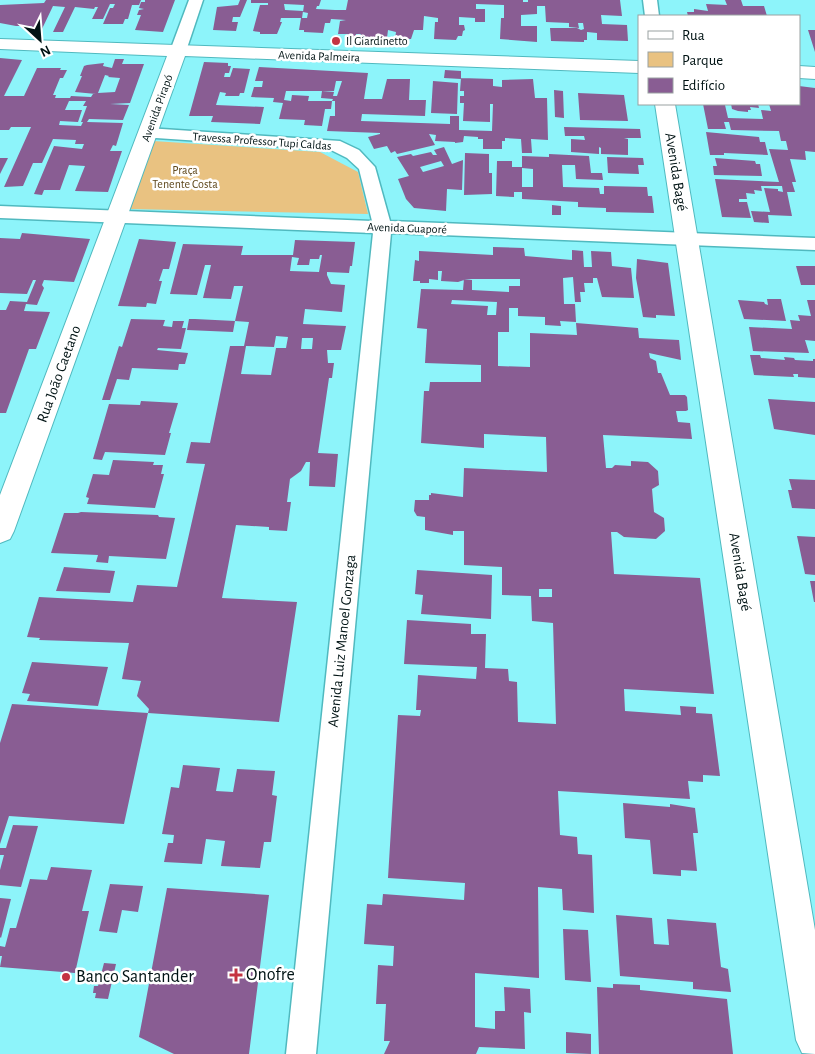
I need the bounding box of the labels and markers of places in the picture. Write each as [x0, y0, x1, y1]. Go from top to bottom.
marker: Il Giardinetto [330, 35, 342, 47]
place label: Il Giardinetto [346, 35, 408, 47]
place label: Onofre [246, 966, 295, 984]
place label: Banco Santander [76, 968, 194, 986]
marker: Onofre [230, 969, 242, 981]
marker: Banco Santander [60, 971, 72, 983]

